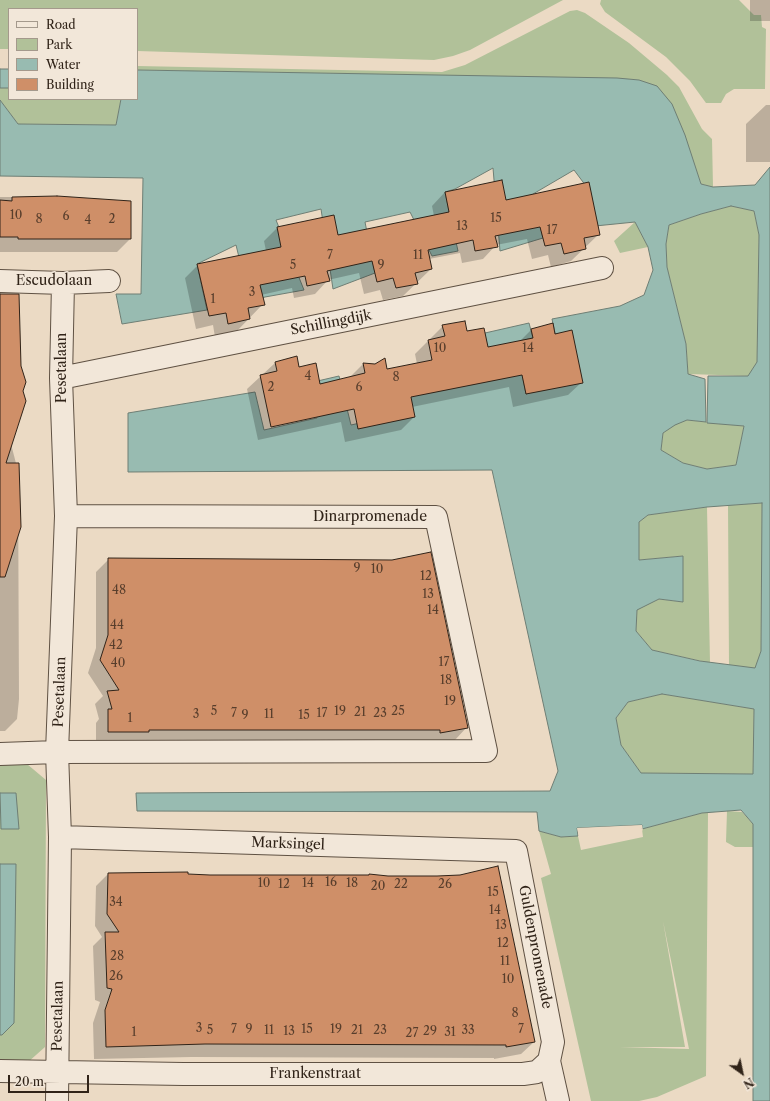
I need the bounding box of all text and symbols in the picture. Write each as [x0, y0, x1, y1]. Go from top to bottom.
legend [8, 8, 138, 100]
text: Road [46, 17, 76, 32]
text: Park [46, 37, 72, 52]
text: Water [46, 57, 80, 72]
text: Building [46, 77, 94, 92]
house number: 10 [10, 209, 22, 223]
house number: 6 [62, 210, 70, 224]
house number: 15 [490, 212, 502, 226]
house number: 8 [35, 213, 43, 227]
house number: 2 [109, 213, 115, 227]
house number: 4 [85, 214, 91, 228]
house number: 13 [456, 220, 468, 234]
house number: 17 [547, 224, 557, 238]
house number: 7 [327, 249, 333, 263]
house number: 11 [413, 249, 423, 263]
house number: 5 [290, 259, 296, 273]
house number: 9 [377, 259, 385, 273]
street label: Escudolaan [16, 273, 92, 289]
house number: 3 [249, 286, 255, 300]
house number: 1 [210, 293, 216, 307]
street label: Schillingdijk [289, 307, 373, 339]
street label: Pesetalaan [54, 333, 70, 403]
house number: 10 [434, 342, 446, 356]
house number: 14 [522, 342, 534, 356]
house number: 4 [305, 370, 311, 384]
house number: 8 [392, 371, 400, 385]
house number: 2 [268, 381, 274, 395]
house number: 6 [355, 381, 363, 395]
street label: Dinarpromenade [313, 509, 427, 525]
house number: 9 [353, 562, 361, 576]
house number: 10 [371, 563, 383, 577]
house number: 12 [420, 570, 432, 584]
house number: 48 [112, 584, 126, 598]
house number: 13 [422, 588, 434, 602]
house number: 14 [427, 604, 439, 618]
house number: 44 [110, 619, 124, 633]
house number: 42 [109, 639, 123, 653]
street label: Pesetalaan [50, 656, 70, 728]
house number: 17 [439, 656, 449, 670]
house number: 40 [111, 657, 125, 671]
house number: 18 [440, 674, 452, 688]
house number: 19 [444, 695, 456, 709]
house number: 5 [211, 705, 217, 719]
house number: 19 [334, 705, 346, 719]
house number: 25 [391, 705, 405, 719]
house number: 21 [354, 706, 366, 720]
house number: 7 [231, 707, 237, 721]
house number: 17 [317, 707, 327, 721]
house number: 23 [373, 707, 387, 721]
house number: 3 [193, 708, 199, 722]
house number: 11 [264, 708, 274, 722]
house number: 9 [241, 709, 249, 723]
house number: 15 [298, 709, 310, 723]
house number: 1 [127, 712, 133, 726]
street label: Marksingel [251, 834, 325, 854]
house number: 16 [325, 876, 337, 890]
house number: 10 [258, 877, 270, 891]
house number: 14 [302, 877, 314, 891]
house number: 18 [346, 877, 358, 891]
house number: 12 [278, 878, 290, 892]
house number: 22 [394, 878, 408, 892]
house number: 26 [438, 878, 452, 892]
house number: 20 [371, 880, 385, 894]
street label: Guldenpromenade [515, 884, 555, 1010]
house number: 15 [487, 886, 499, 900]
house number: 34 [109, 896, 123, 910]
house number: 14 [489, 904, 501, 918]
house number: 13 [495, 919, 507, 933]
house number: 12 [497, 937, 509, 951]
house number: 28 [110, 950, 124, 964]
house number: 11 [500, 955, 510, 969]
house number: 26 [109, 970, 123, 984]
house number: 10 [502, 973, 514, 987]
street label: Pesetalaan [49, 981, 67, 1051]
house number: 8 [511, 1007, 519, 1021]
house number: 3 [196, 1022, 202, 1036]
house number: 7 [231, 1023, 237, 1037]
house number: 9 [245, 1023, 253, 1037]
house number: 15 [301, 1023, 313, 1037]
house number: 19 [330, 1023, 342, 1037]
house number: 7 [518, 1023, 524, 1037]
house number: 5 [207, 1024, 213, 1038]
house number: 11 [264, 1024, 274, 1038]
house number: 21 [351, 1024, 363, 1038]
house number: 23 [373, 1024, 387, 1038]
house number: 33 [461, 1024, 475, 1038]
house number: 13 [283, 1025, 295, 1039]
house number: 29 [423, 1025, 437, 1039]
house number: 1 [131, 1026, 137, 1040]
house number: 31 [444, 1026, 456, 1040]
house number: 27 [406, 1027, 418, 1041]
north arrow [722, 1053, 762, 1093]
street label: Frankenstraat [269, 1066, 361, 1082]
scale bar [10, 1067, 91, 1093]
text: 20 m [15, 1074, 44, 1089]
text: N [741, 1075, 756, 1092]

